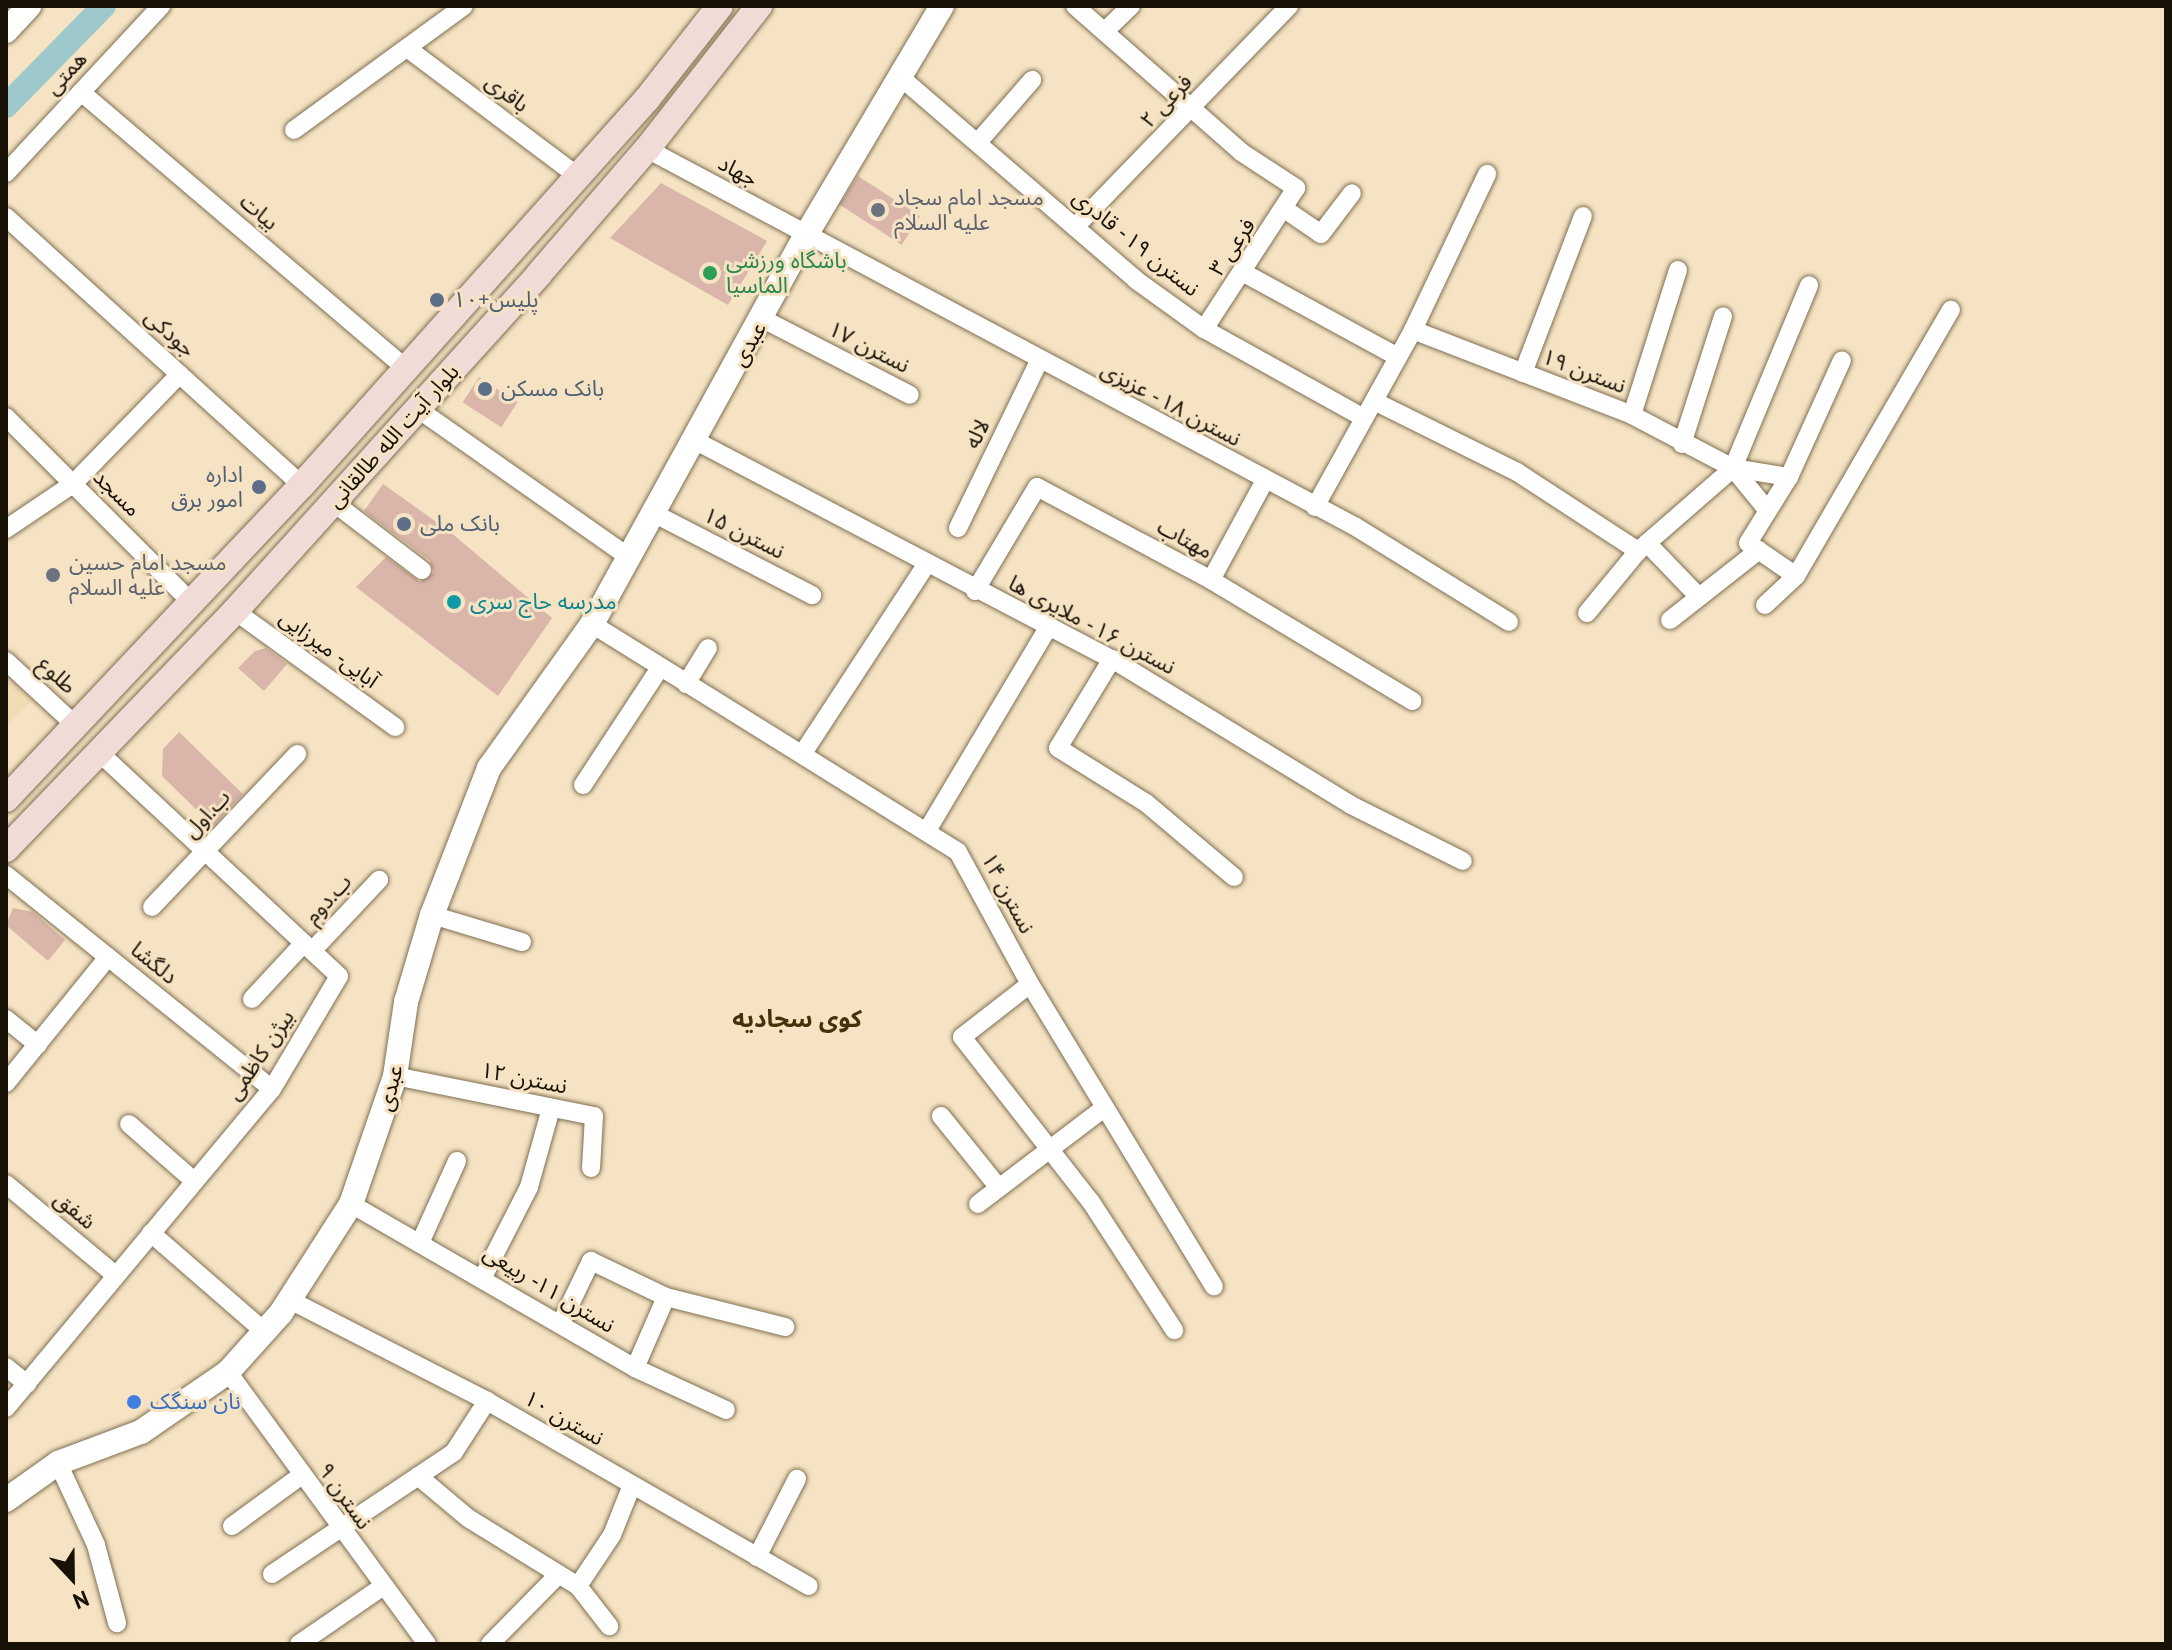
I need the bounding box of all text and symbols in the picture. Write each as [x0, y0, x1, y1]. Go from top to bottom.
street label: همتی [39, 46, 93, 100]
street label: باقری [480, 68, 534, 118]
street label: فرعی ۲ [1134, 69, 1198, 133]
street label: جهاد [714, 150, 762, 192]
street label: نسترن ۱۹ - قادری [1066, 183, 1206, 303]
place label: مسجد امام سجاد علیه السلام [894, 184, 1044, 236]
street label: بیات [234, 188, 284, 236]
marker: مسجد امام سجاد علیه السلام [869, 201, 887, 219]
street label: فرعی ۳ [1203, 213, 1261, 281]
place label: باشگاه ورزشی الماسیا [726, 247, 847, 298]
marker: باشگاه ورزشی الماسیا [701, 264, 719, 282]
place label: پلیس+۱۰ [453, 287, 539, 313]
marker: پلیس+۱۰ [428, 291, 446, 309]
street label: جودکی [139, 303, 201, 363]
street label: نسترن ۱۷ [824, 315, 914, 379]
street label: عبدی [726, 317, 772, 371]
street label: نسترن ۱۹ [1538, 343, 1630, 399]
street label: نسترن ۱۸ - عزیزی [1095, 355, 1247, 453]
street label: بلوار آیت الله طالقانی [322, 359, 464, 513]
place label: بانک مسکن [501, 376, 604, 402]
marker: بانک مسکن [476, 380, 494, 398]
street label: لاله [959, 415, 995, 453]
place label: اداره امور برق [171, 461, 243, 512]
street label: مسجد [88, 464, 146, 522]
marker: اداره امور برق [250, 478, 268, 496]
street label: نسترن ۱۵ [699, 501, 789, 565]
place label: بانک ملی [420, 511, 500, 537]
street label: مهتاب [1153, 513, 1217, 565]
marker: بانک ملی [395, 515, 413, 533]
place label: مسجد امام حسین علیه السلام [69, 549, 226, 600]
marker: مسجد امام حسین علیه السلام [44, 566, 62, 584]
street label: نسترن ۱۶ - ملایری ها [1002, 569, 1182, 681]
place label: مدرسه حاج سری [470, 589, 616, 615]
marker: مدرسه حاج سری [445, 593, 463, 611]
street label: آبایی- میرزایی [273, 604, 385, 694]
street label: طلوع [32, 651, 82, 699]
street label: ب.اول [178, 784, 236, 844]
street label: نسترن ۱۴ [976, 848, 1040, 938]
street label: ب.دوم [299, 869, 357, 929]
street label: دلگشا [125, 936, 183, 990]
street label: بیژن کاظمی [220, 1005, 300, 1105]
district label: کوی سجادیه [732, 1005, 862, 1033]
street label: نسترن ۱۲ [478, 1057, 570, 1099]
street label: عبدی [372, 1062, 408, 1114]
street label: شفق [49, 1185, 101, 1235]
street label: نسترن ۱۱- ربیعی [478, 1239, 620, 1339]
street label: نسترن ۱۰ [519, 1385, 609, 1451]
place label: نان سنگک [150, 1389, 241, 1415]
marker: نان سنگک [125, 1393, 143, 1411]
street label: نسترن ۹ [313, 1458, 377, 1534]
north arrow [32, 1538, 112, 1618]
text: N [69, 1585, 93, 1616]

